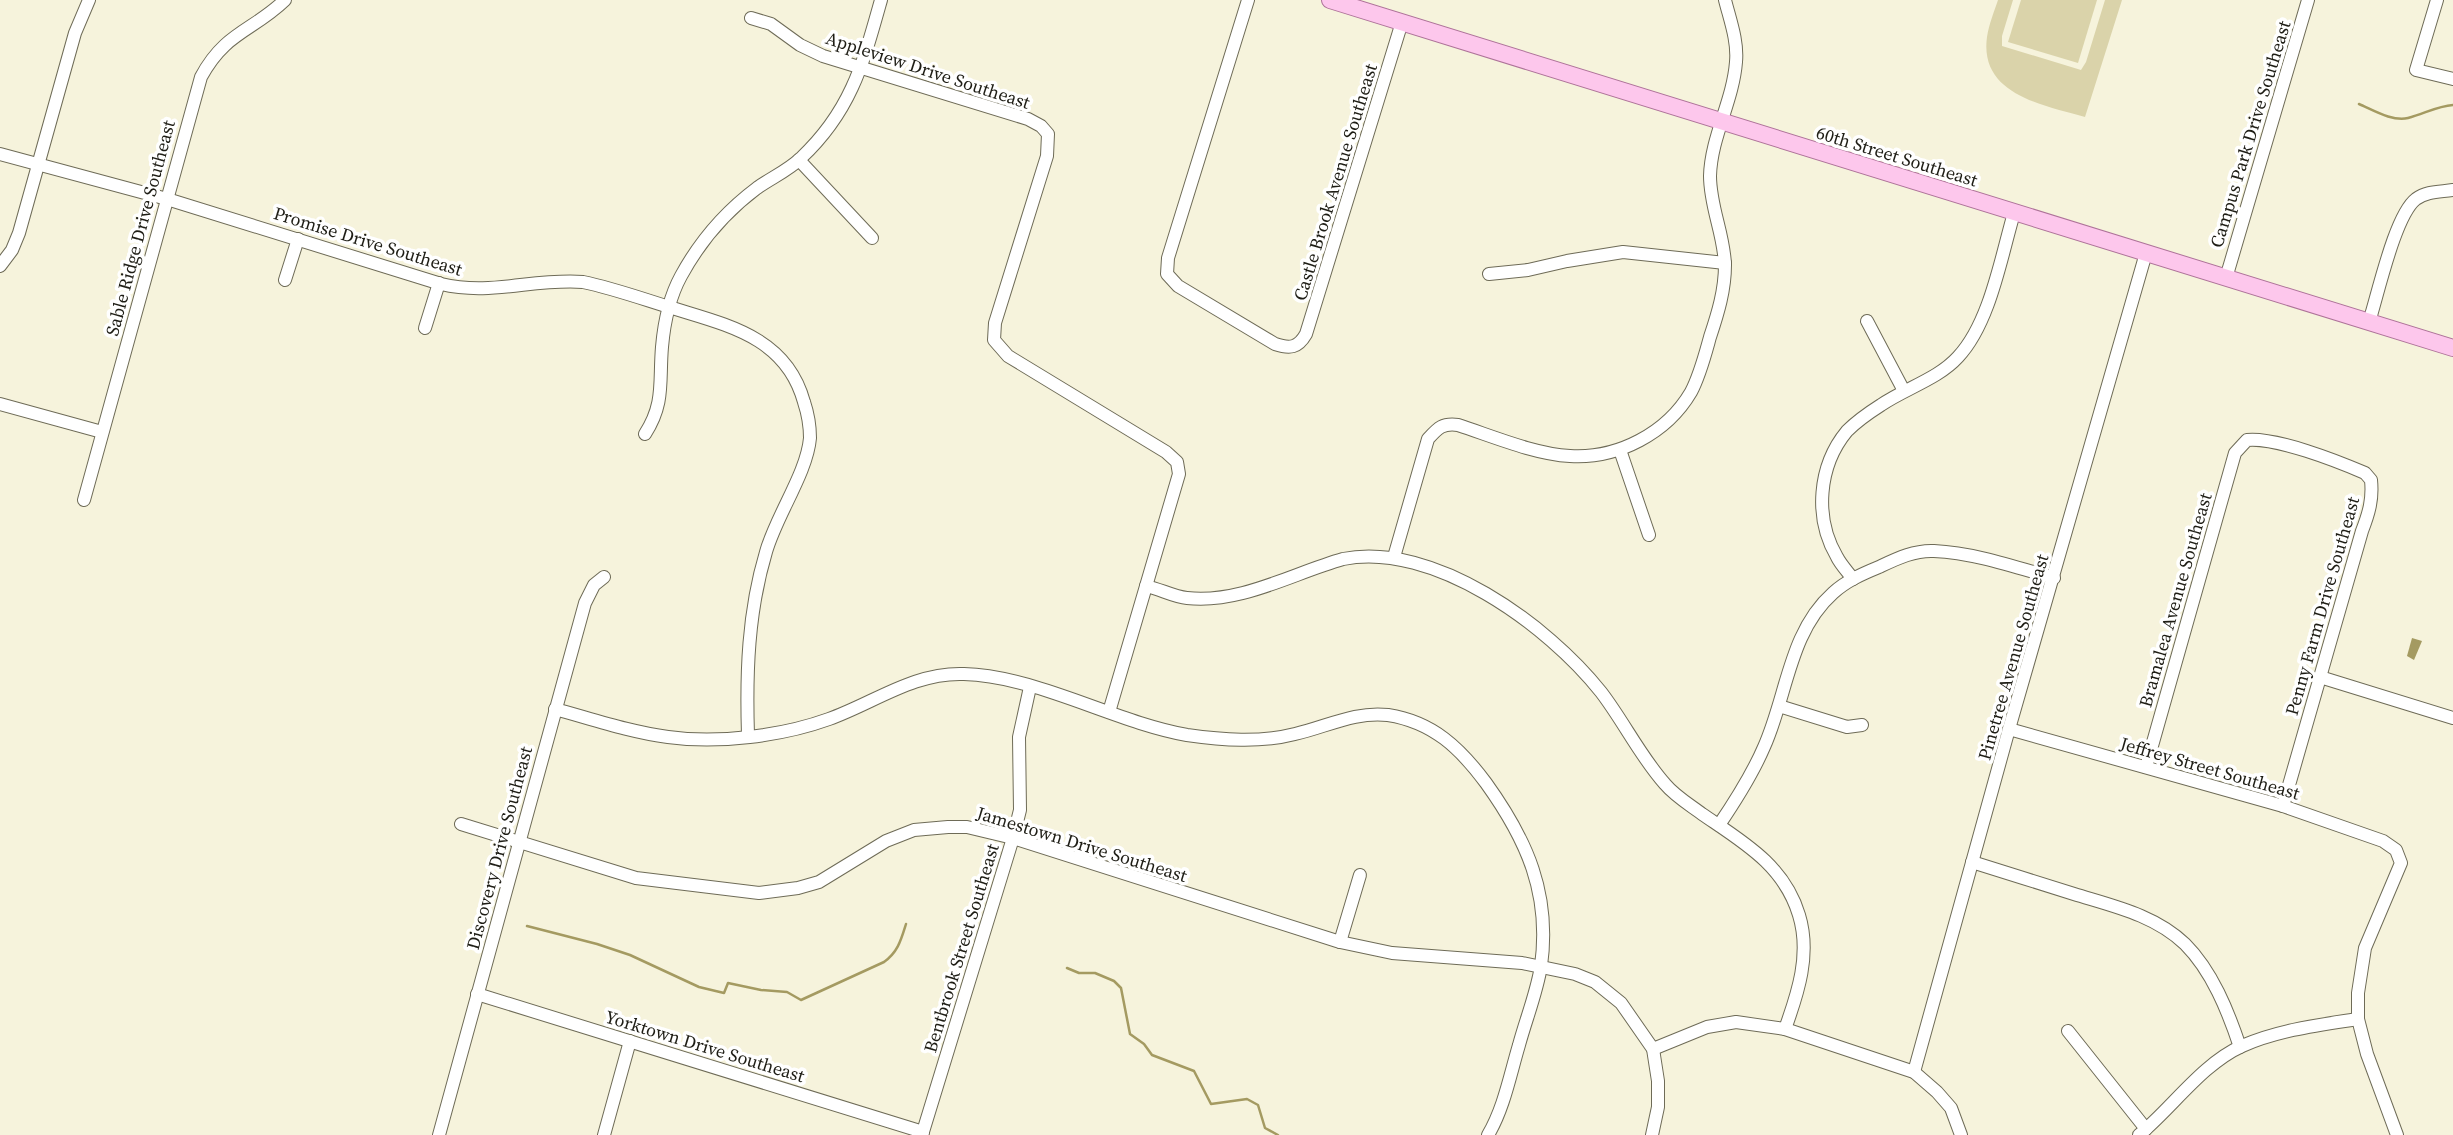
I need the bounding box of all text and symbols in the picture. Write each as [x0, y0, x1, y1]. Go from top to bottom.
street label: Campus Park Drive Southeast [2204, 17, 2296, 250]
street label: Appleview Drive Southeast [823, 25, 1033, 115]
street label: Castle Brook Avenue Southeast [1287, 60, 1383, 304]
street label: Sable Ridge Drive Southeast [99, 117, 181, 339]
street label: 60th Street Southeast [1813, 120, 1981, 192]
street label: Promise Drive Southeast [271, 200, 466, 282]
street label: Bramalea Avenue Southeast [2132, 490, 2218, 710]
street label: Penny Farm Drive Southeast [2279, 494, 2365, 718]
street label: Pinetree Avenue Southeast [1972, 551, 2054, 763]
street label: Jeffrey Street Southeast [2116, 730, 2303, 806]
street label: Discovery Drive Southeast [460, 744, 538, 952]
street label: Jamestown Drive Southeast [973, 800, 1190, 888]
street label: Bentbrook Street Southeast [917, 840, 1005, 1056]
street label: Yorktown Drive Southeast [602, 1004, 808, 1088]

